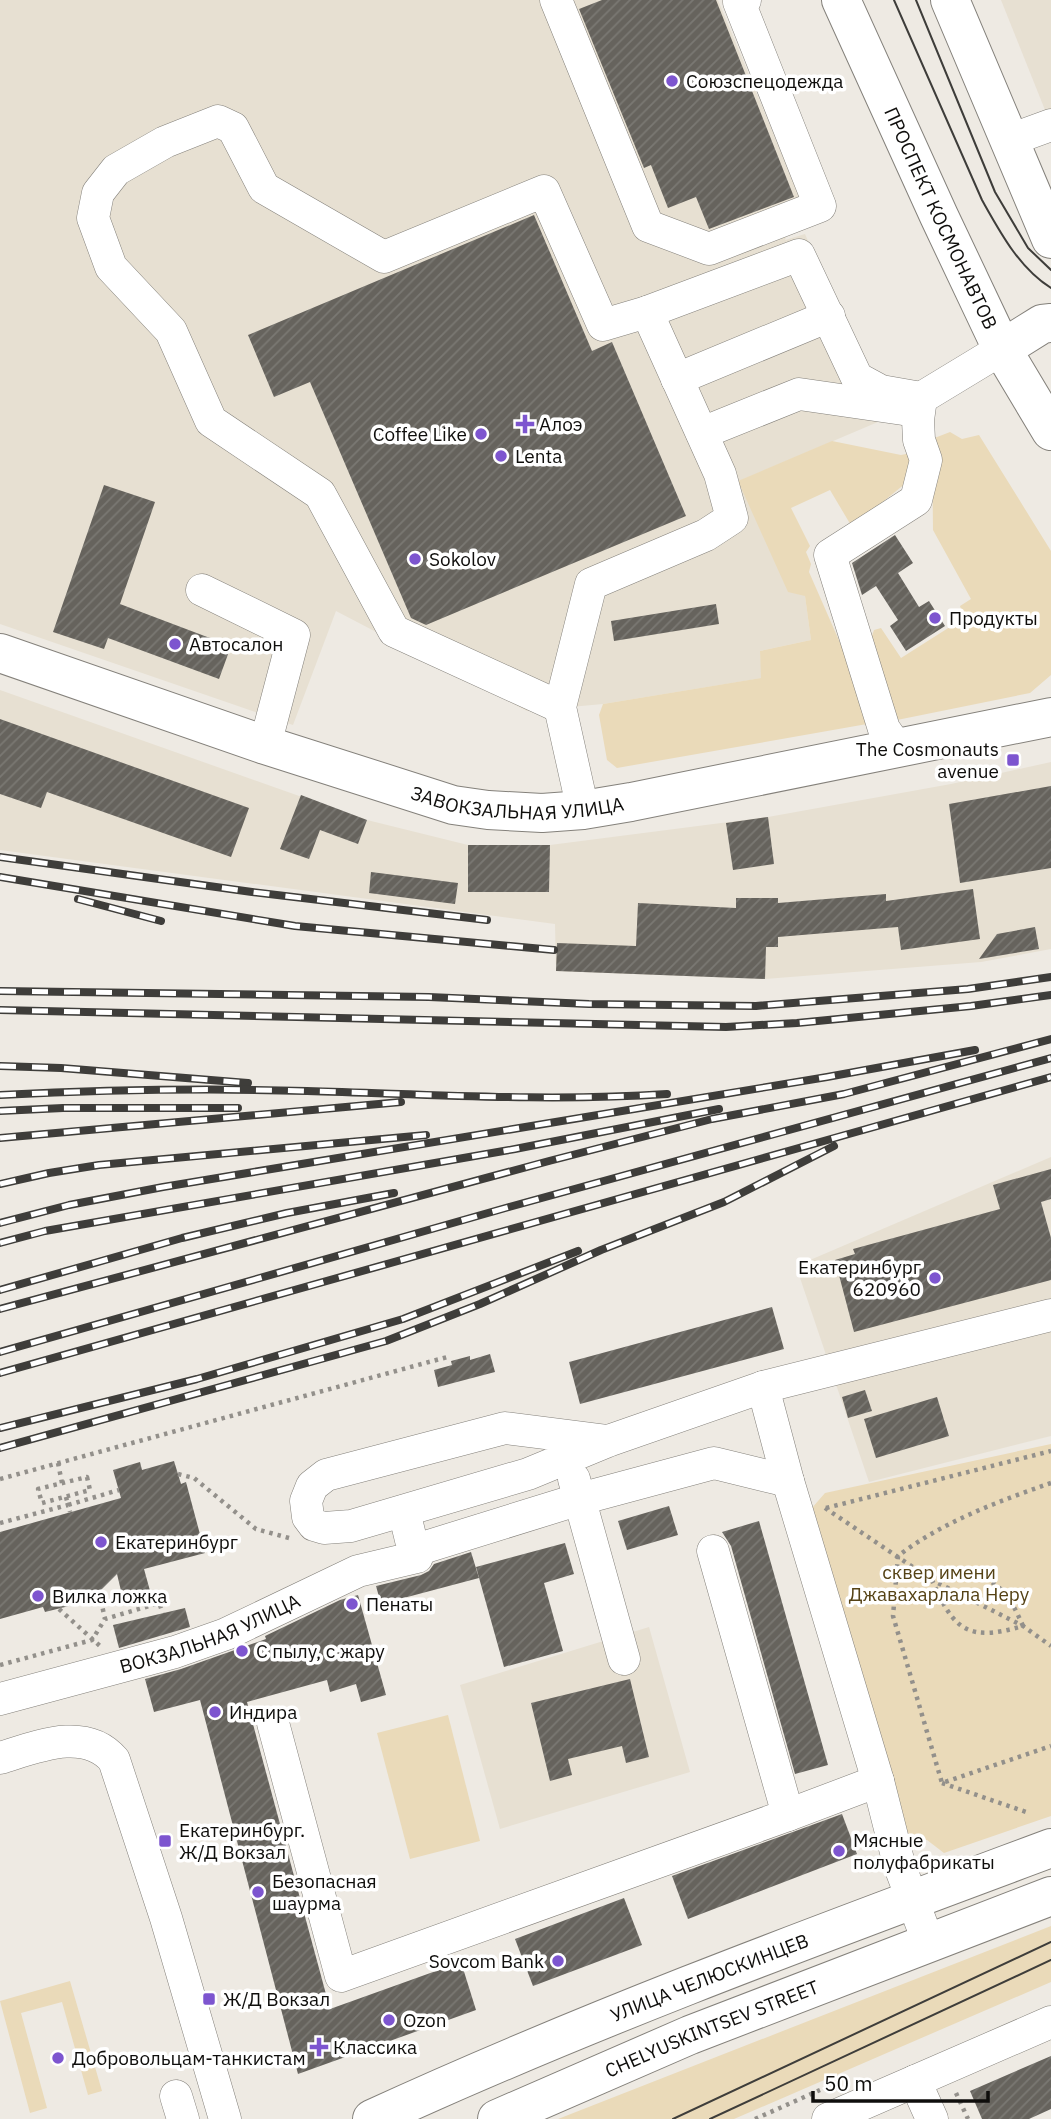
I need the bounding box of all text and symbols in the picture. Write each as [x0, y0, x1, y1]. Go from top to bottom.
place label: Союзспецодежда [686, 69, 843, 93]
marker: Союзспецодежда [664, 73, 680, 89]
street label: ПРОСПЕКТ КОСМОНАВТОВ [879, 103, 1003, 333]
place label: Алоэ [539, 412, 582, 436]
marker: Алоэ [517, 416, 533, 432]
place label: Coffee Like [373, 422, 467, 446]
marker: Coffee Like [473, 426, 489, 442]
place label: Lenta [515, 444, 562, 468]
marker: Lenta [493, 448, 509, 464]
place label: Sokolov [429, 547, 496, 571]
marker: Sokolov [407, 551, 423, 567]
place label: Продукты [949, 606, 1038, 630]
marker: Продукты [927, 610, 943, 626]
place label: Автосалон [189, 632, 283, 656]
marker: Автосалон [167, 636, 183, 652]
place label: The Cosmonauts avenue [856, 737, 999, 783]
marker: The Cosmonauts avenue [1005, 752, 1021, 768]
street label: ЗАВОКЗАЛЬНАЯ УЛИЦА [408, 780, 626, 825]
place label: Екатеринбург 620960 [798, 1255, 921, 1301]
marker: Екатеринбург 620960 [927, 1270, 943, 1286]
place label: Екатеринбург [115, 1530, 238, 1554]
marker: Екатеринбург [93, 1534, 109, 1550]
park label: сквер имени Джавахарлала Неру [849, 1560, 1030, 1606]
place label: Вилка ложка [52, 1584, 167, 1608]
marker: Вилка ложка [30, 1588, 46, 1604]
street label: ВОКЗАЛЬНАЯ УЛИЦА [117, 1588, 304, 1678]
place label: Пенаты [366, 1592, 433, 1616]
marker: Пенаты [344, 1596, 360, 1612]
place label: С пылу, с жару [256, 1639, 385, 1663]
marker: С пылу, с жару [234, 1643, 250, 1659]
place label: Индира [229, 1700, 297, 1724]
marker: Индира [207, 1704, 223, 1720]
place label: Екатеринбург. Ж/Д Вокзал [179, 1818, 305, 1864]
place label: Мясные полуфабрикаты [853, 1828, 995, 1874]
marker: Екатеринбург. Ж/Д Вокзал [157, 1833, 173, 1849]
marker: Мясные полуфабрикаты [831, 1843, 847, 1859]
place label: Безопасная шаурма [272, 1869, 377, 1915]
marker: Безопасная шаурма [250, 1884, 266, 1900]
street label: УЛИЦА ЧЕЛЮСКИНЦЕВ [607, 1928, 812, 2027]
place label: Sovcom Bank [429, 1949, 544, 1973]
marker: Sovcom Bank [550, 1953, 566, 1969]
street label: CHELYUSKINTSEV STREET [601, 1975, 822, 2083]
place label: Ж/Д Вокзал [223, 1987, 330, 2011]
marker: Ж/Д Вокзал [201, 1991, 217, 2007]
place label: Ozon [403, 2008, 447, 2032]
marker: Ozon [381, 2012, 397, 2028]
place label: Классика [333, 2035, 417, 2059]
marker: Классика [311, 2039, 327, 2055]
place label: Добровольцам-танкистам [72, 2046, 306, 2070]
marker: Добровольцам-танкистам [50, 2050, 66, 2066]
scale bar [813, 2060, 988, 2104]
text: 50 m [824, 2069, 873, 2097]

